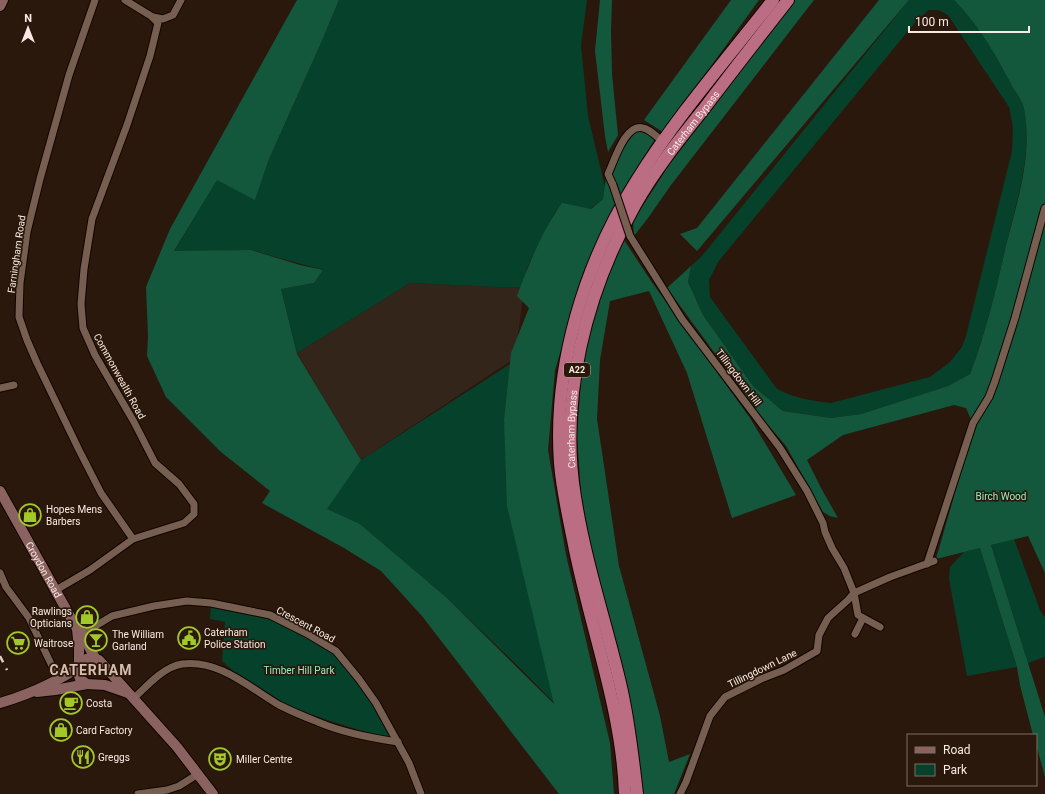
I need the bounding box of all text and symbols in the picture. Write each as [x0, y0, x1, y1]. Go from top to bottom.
north arrow [8, 8, 48, 48]
scale bar [909, 8, 1029, 34]
text: N [24, 12, 32, 25]
text: 100 m [915, 15, 949, 29]
street label: Caterham Bypass [665, 89, 722, 157]
street label: Farningham Road [6, 214, 27, 294]
street label: Commonwealth Road [92, 332, 148, 421]
street label: Tillingdown Hill [714, 347, 763, 408]
road number: A22 [564, 363, 590, 377]
street label: Caterham Bypass [565, 389, 579, 469]
park label: Birch Wood [976, 491, 1026, 502]
shop icon: Hopes Mens Barbers [17, 502, 43, 528]
place label: Hopes Mens Barbers [46, 504, 102, 527]
street label: Croydon Road [23, 540, 64, 600]
shop icon: Rawlings Opticians [74, 604, 100, 630]
street label: Crescent Road [274, 604, 337, 645]
place label: Rawlings Opticians [30, 606, 72, 629]
public building icon: Caterham Police Station [176, 625, 202, 651]
bar icon: The William Garland [83, 627, 109, 653]
place label: Caterham Police Station [204, 627, 265, 650]
place label: The William Garland [112, 629, 164, 652]
supermarket icon: Waitrose [5, 630, 31, 656]
place label: Waitrose [34, 638, 73, 649]
street label: Tillingdown Lane [726, 647, 798, 690]
district label: CATERHAM [50, 662, 132, 678]
park label: Timber Hill Park [263, 665, 335, 676]
cafe icon: Costa [58, 690, 84, 716]
place label: Costa [86, 698, 112, 709]
shop icon: Card Factory [48, 717, 74, 743]
place label: Card Factory [76, 725, 133, 736]
legend [907, 734, 1037, 786]
text: Road [943, 743, 971, 757]
restaurant icon: Greggs [70, 744, 96, 770]
theatre icon: Miller Centre [207, 746, 233, 772]
place label: Greggs [98, 752, 130, 763]
place label: Miller Centre [236, 754, 292, 765]
text: Park [943, 763, 968, 777]

